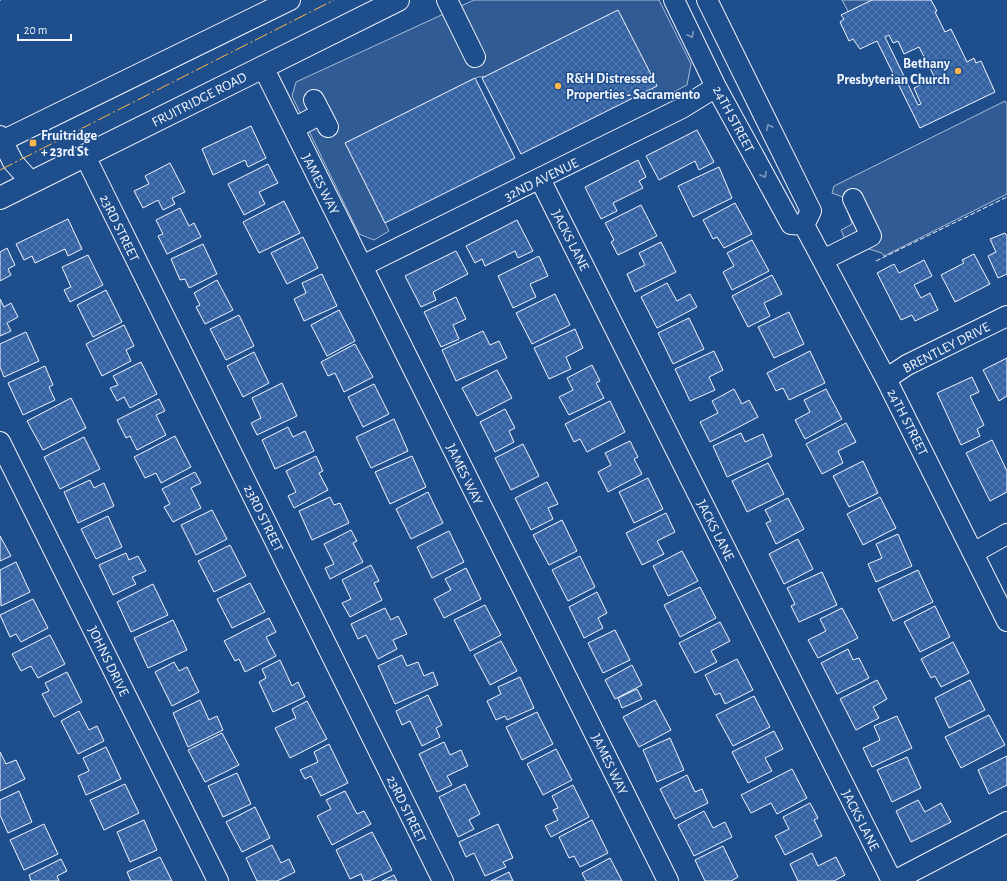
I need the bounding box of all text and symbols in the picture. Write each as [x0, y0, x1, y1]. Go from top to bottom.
scale bar [18, 16, 71, 42]
text: 20 m [24, 24, 47, 36]
one-way arrow [686, 31, 694, 38]
place label: Bethany Presbyterian Church [837, 57, 951, 87]
marker: Bethany Presbyterian Church [953, 66, 963, 76]
street label: FRUITRIDGE ROAD [150, 70, 249, 130]
place label: R&H Distressed Properties - Sacramento [566, 72, 700, 102]
marker: R&H Distressed Properties - Sacramento [553, 81, 563, 91]
street label: 24TH STREET [710, 84, 757, 155]
one-way arrow [766, 124, 774, 132]
place label: Fruitridge + 23rd St [41, 129, 97, 159]
marker: Fruitridge + 23rd St [28, 138, 38, 148]
street label: JAMES WAY [299, 152, 342, 218]
street label: 32ND AVENUE [502, 156, 581, 204]
one-way arrow [760, 171, 767, 178]
street label: 23RD STREET [97, 193, 141, 264]
street label: JACKS LANE [549, 208, 592, 273]
street label: BRENTLEY DRIVE [901, 320, 992, 376]
street label: 24TH STREET [884, 387, 930, 458]
street label: JAMES WAY [443, 442, 485, 508]
street label: 23RD STREET [241, 483, 285, 554]
street label: JACKS LANE [694, 498, 737, 563]
street label: JOHNS DRIVE [85, 624, 131, 699]
street label: JAMES WAY [588, 732, 630, 798]
street label: 23RD STREET [384, 774, 428, 845]
street label: JACKS LANE [839, 788, 882, 853]

